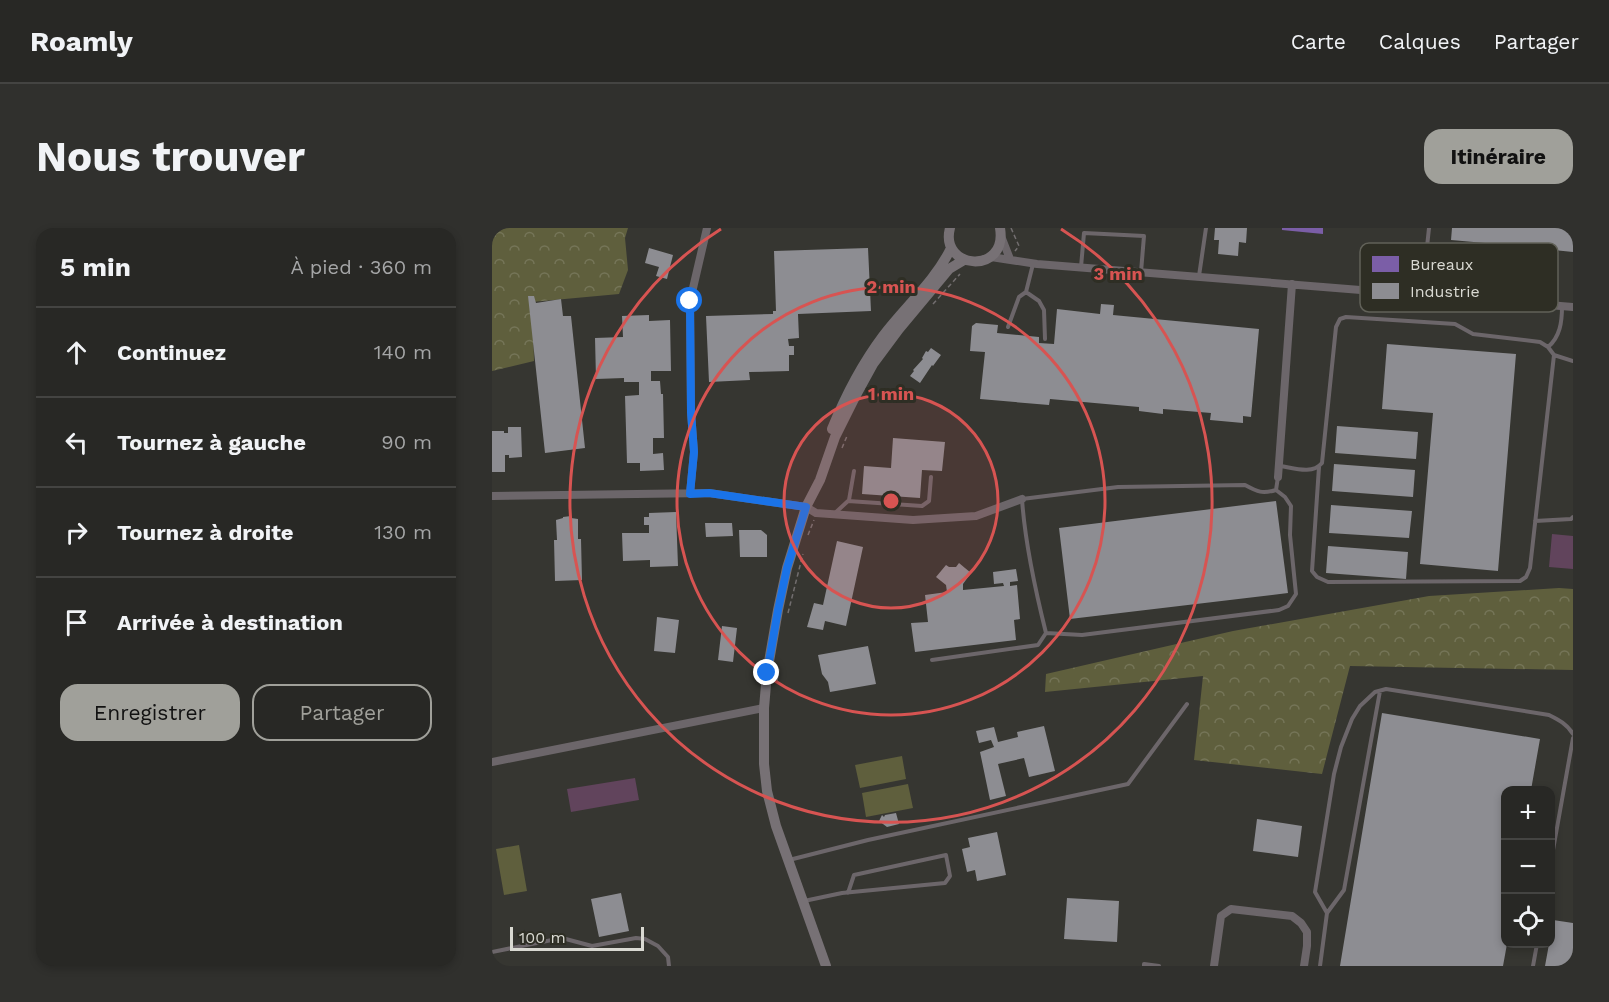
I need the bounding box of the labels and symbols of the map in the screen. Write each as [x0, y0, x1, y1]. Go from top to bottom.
legend [1360, 243, 1558, 312]
text: Bureaux [1410, 255, 1473, 274]
text: 3 min [1093, 263, 1143, 284]
text: 2 min [866, 276, 916, 297]
text: Industrie [1410, 282, 1480, 301]
route start [676, 287, 702, 313]
text: 1 min [868, 383, 914, 404]
centre of rings [881, 491, 901, 511]
route end [753, 659, 779, 685]
scale bar [510, 924, 644, 952]

